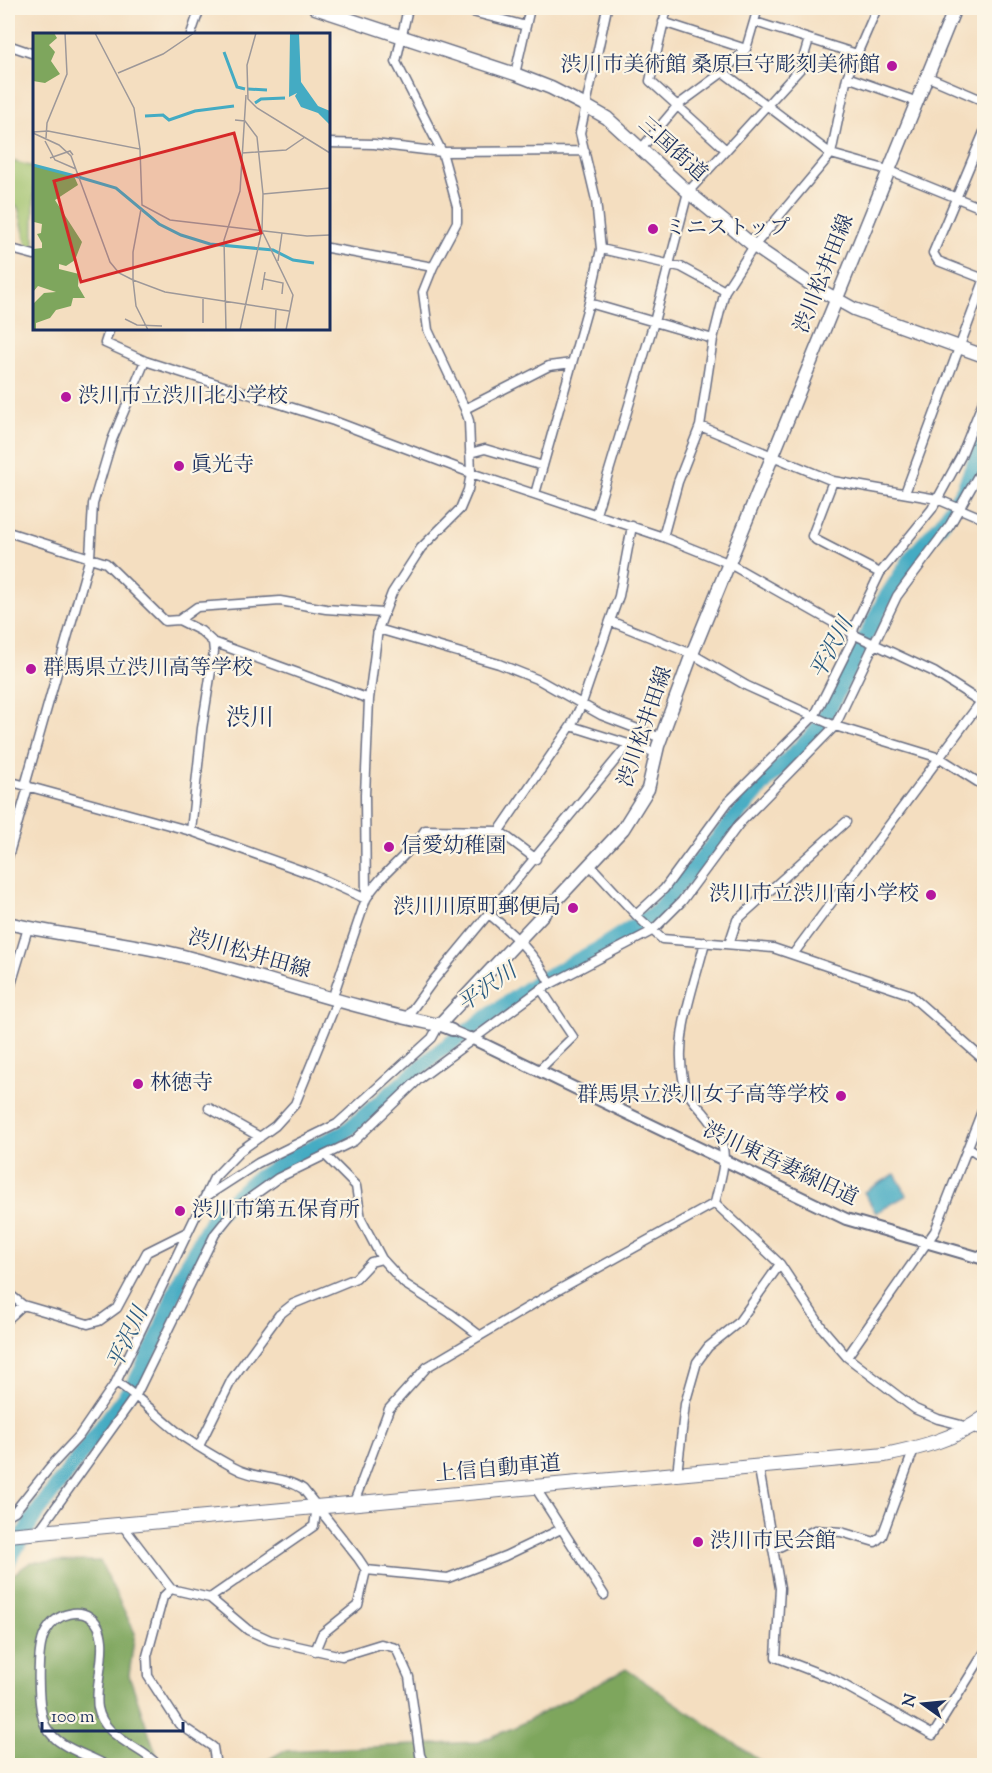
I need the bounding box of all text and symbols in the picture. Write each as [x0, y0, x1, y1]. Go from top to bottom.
inset map [33, 33, 330, 330]
place label: 渋川市美術館 桑原巨守彫刻美術館 [561, 51, 880, 81]
marker: 渋川市美術館 桑原巨守彫刻美術館 [885, 59, 899, 73]
street label: 三国街道 [631, 111, 713, 189]
street label: 渋川松井田線 [787, 210, 863, 338]
place label: ミニストップ [665, 214, 790, 244]
marker: ミニストップ [646, 222, 660, 236]
place label: 渋川市立渋川北小学校 [78, 382, 288, 412]
marker: 渋川市立渋川北小学校 [59, 390, 73, 404]
place label: 眞光寺 [191, 451, 254, 481]
marker: 眞光寺 [172, 459, 186, 473]
water label: 平沢川 [803, 611, 864, 686]
place label: 群馬県立渋川高等学校 [43, 654, 253, 684]
marker: 群馬県立渋川高等学校 [24, 662, 38, 676]
street label: 渋川松井田線 [611, 663, 681, 791]
district label: 渋川 [226, 702, 274, 736]
place label: 信愛幼稚園 [401, 832, 506, 862]
marker: 信愛幼稚園 [382, 840, 396, 854]
place label: 渋川市立渋川南小学校 [709, 880, 919, 910]
marker: 渋川市立渋川南小学校 [924, 888, 938, 902]
place label: 渋川川原町郵便局 [393, 893, 561, 923]
marker: 渋川川原町郵便局 [566, 901, 580, 915]
street label: 渋川松井田線 [184, 923, 314, 987]
water label: 平沢川 [452, 956, 526, 1021]
place label: 林徳寺 [150, 1069, 213, 1099]
marker: 林徳寺 [131, 1077, 145, 1091]
place label: 群馬県立渋川女子高等学校 [577, 1081, 829, 1111]
marker: 群馬県立渋川女子高等学校 [834, 1089, 848, 1103]
street label: 渋川東吾妻線旧道 [698, 1116, 862, 1214]
place label: 渋川市第五保育所 [192, 1196, 360, 1226]
marker: 渋川市第五保育所 [173, 1204, 187, 1218]
water label: 平沢川 [101, 1301, 158, 1376]
street label: 上信自動車道 [434, 1450, 562, 1490]
place label: 渋川市民会館 [710, 1527, 836, 1557]
marker: 渋川市民会館 [691, 1535, 705, 1549]
north arrow [893, 1674, 953, 1734]
text: N [898, 1691, 924, 1710]
scale bar [42, 1695, 183, 1733]
text: 100 m [51, 1705, 95, 1731]

